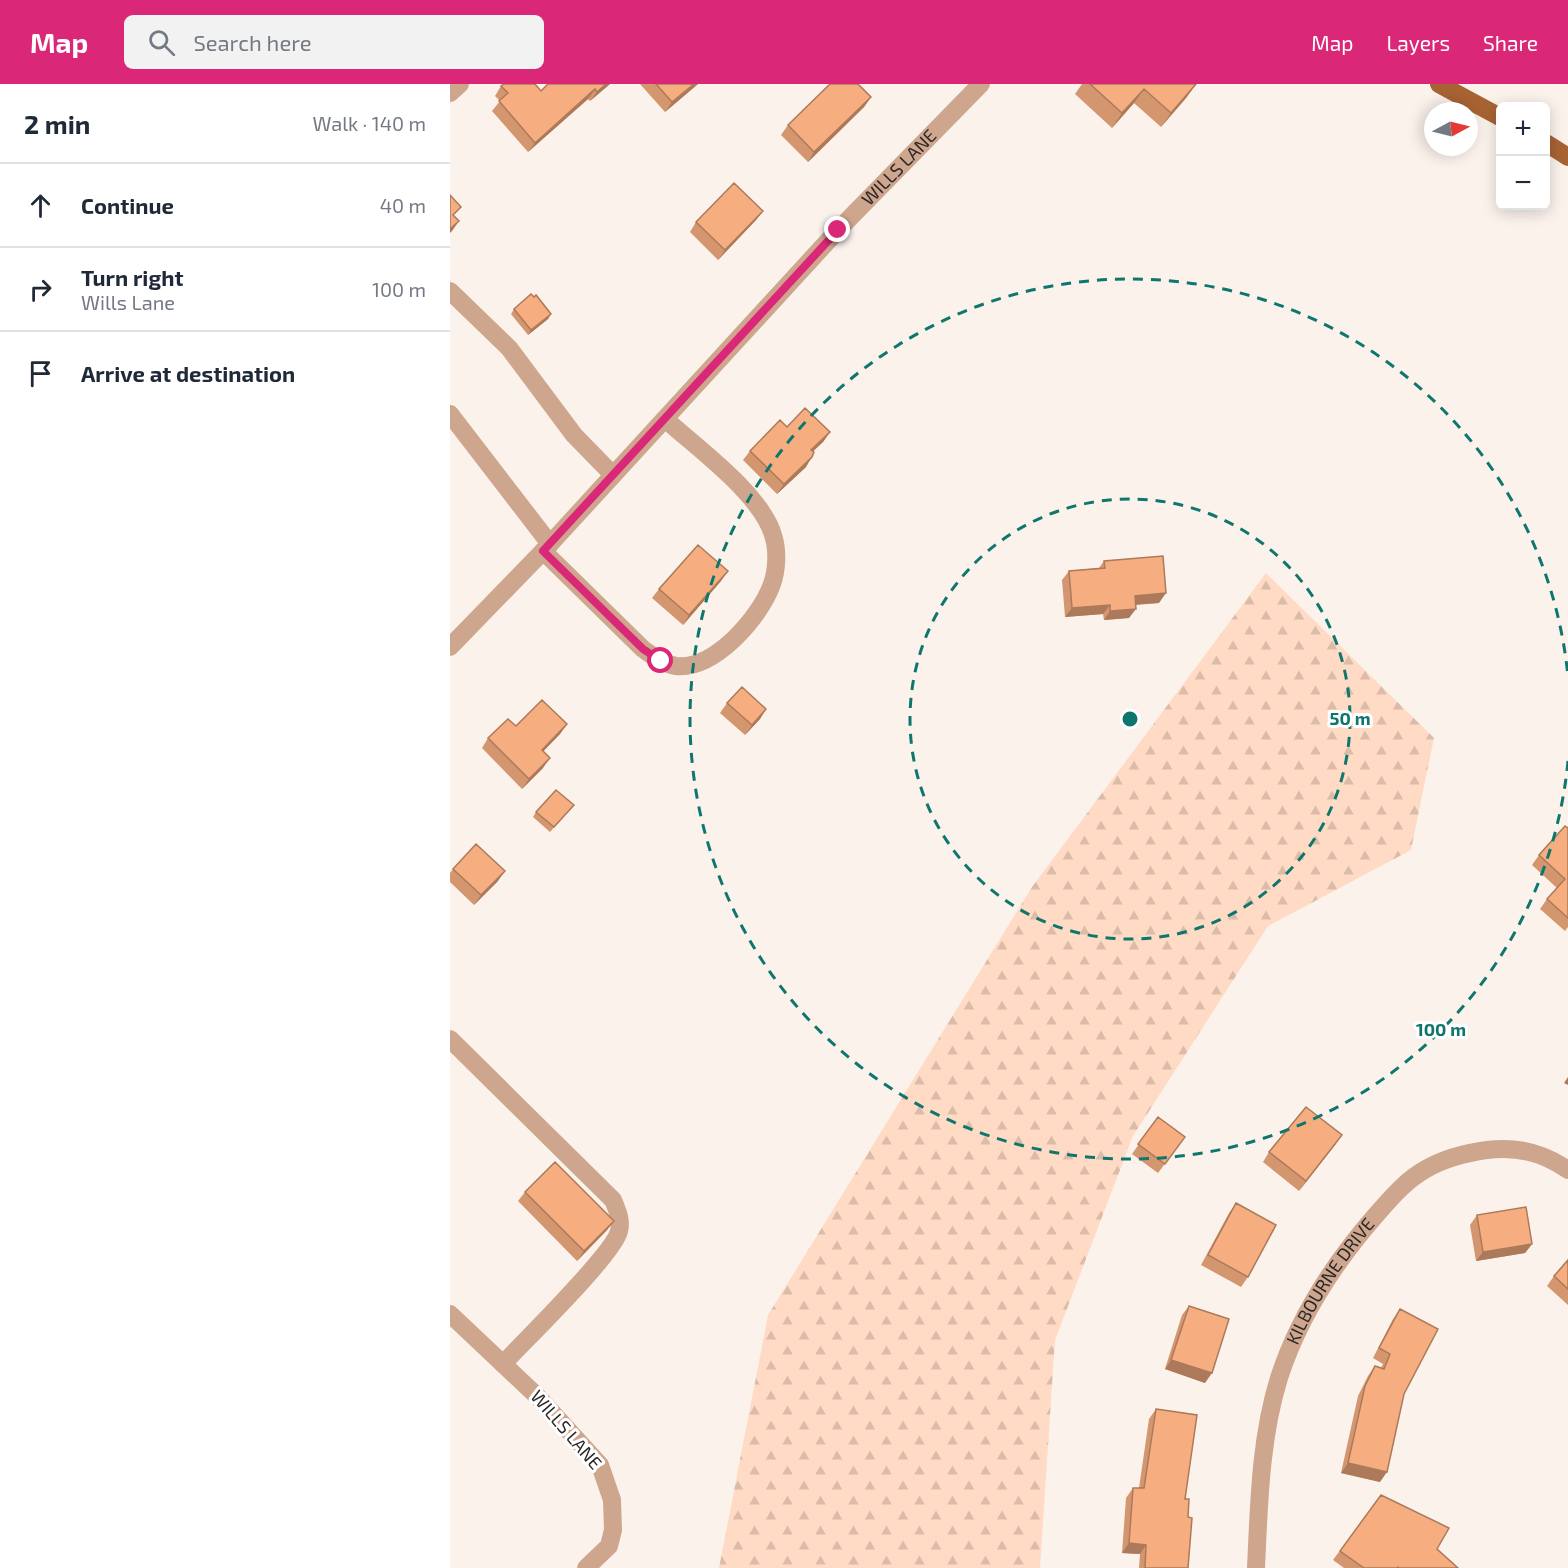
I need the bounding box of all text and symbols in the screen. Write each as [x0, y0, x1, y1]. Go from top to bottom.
search box [124, 15, 544, 69]
text: Map [30, 25, 88, 59]
icon: search [145, 26, 178, 59]
text: Search here [193, 29, 312, 55]
text: Map [1311, 30, 1353, 55]
text: Layers [1386, 30, 1450, 55]
text: Share [1483, 30, 1538, 55]
north arrow [1424, 102, 1478, 156]
map controls [1496, 102, 1550, 210]
button: + [1496, 102, 1550, 156]
text: 2 min [24, 108, 90, 139]
text: Walk · 140 m [312, 111, 426, 135]
street label: WILLS LANE [856, 124, 940, 209]
button: − [1496, 156, 1550, 210]
icon: ahead [24, 189, 57, 222]
text: Continue [81, 192, 174, 218]
text: 40 m [380, 193, 426, 217]
route end [824, 216, 850, 242]
text: Turn right [81, 264, 183, 290]
icon: right [24, 273, 57, 306]
text: 100 m [372, 277, 426, 301]
text: Wills Lane [81, 290, 175, 314]
icon: arrive [24, 357, 57, 390]
text: Arrive at destination [81, 360, 295, 386]
route start [647, 647, 673, 673]
text: 50 m [1329, 707, 1371, 729]
centre of rings [1120, 709, 1140, 729]
text: 100 m [1416, 1018, 1466, 1040]
street label: KILBOURNE DRIVE [1281, 1213, 1379, 1348]
street label: WILLS LANE [526, 1385, 607, 1473]

